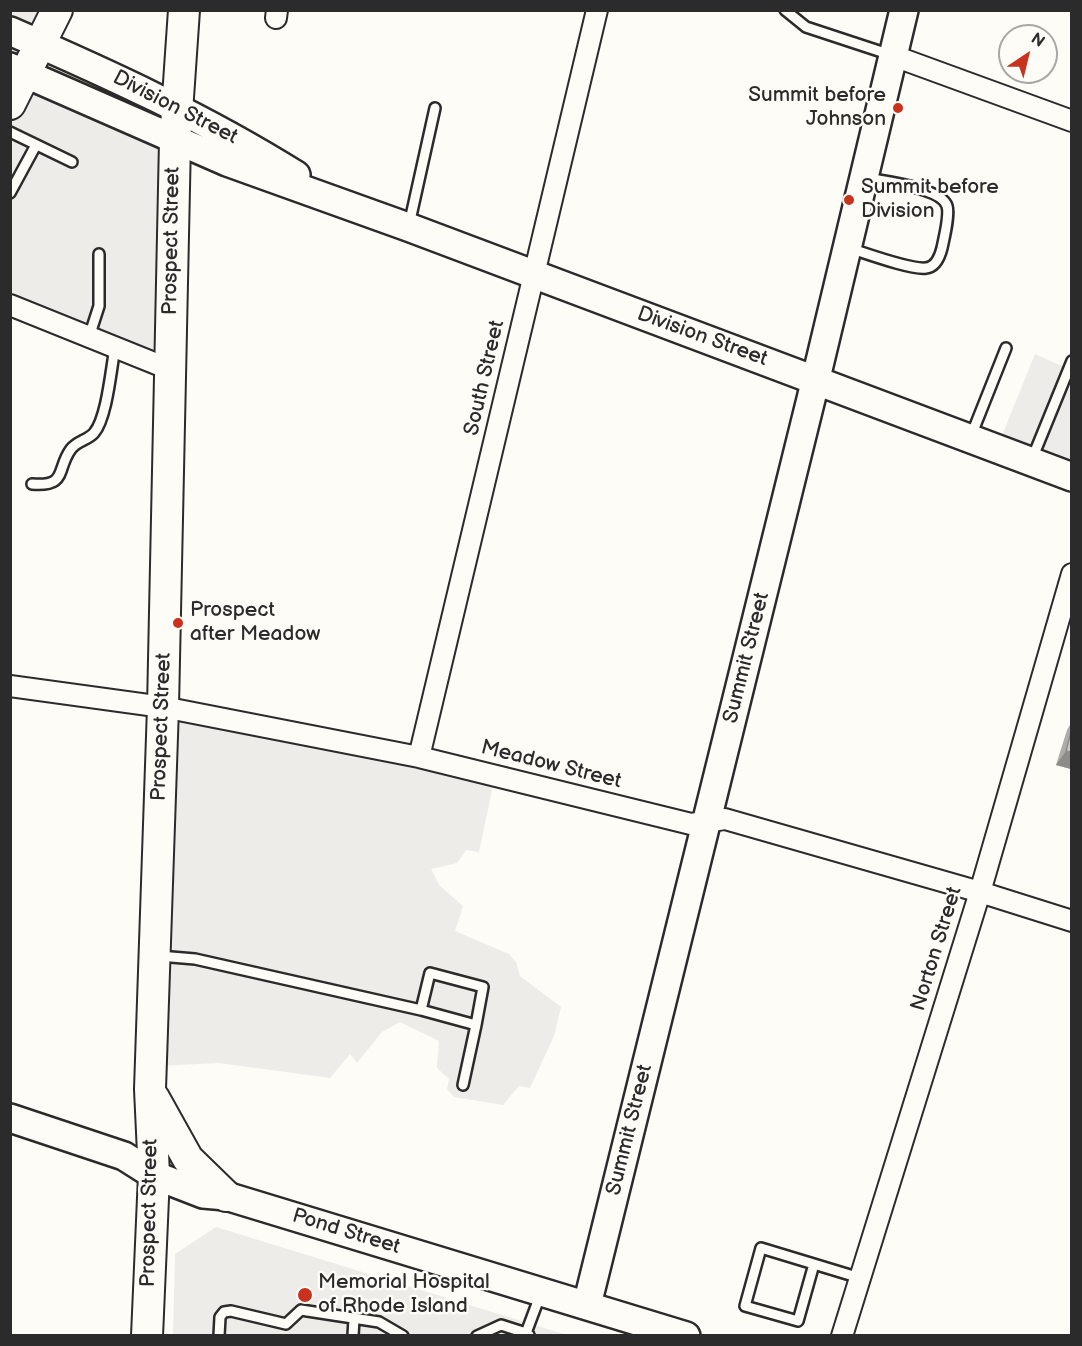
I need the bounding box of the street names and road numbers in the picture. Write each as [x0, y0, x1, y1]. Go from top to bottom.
street label: Division Street [108, 66, 242, 150]
street label: Prospect Street [158, 167, 186, 315]
street label: Division Street [633, 302, 771, 372]
street label: South Street [460, 318, 510, 438]
street label: Summit Street [719, 590, 775, 726]
street label: Prospect Street [147, 652, 177, 802]
street label: Meadow Street [478, 735, 624, 795]
street label: Norton Street [906, 884, 968, 1014]
street label: Summit Street [602, 1062, 658, 1198]
street label: Prospect Street [136, 1139, 164, 1287]
street label: Pond Street [289, 1204, 403, 1260]

